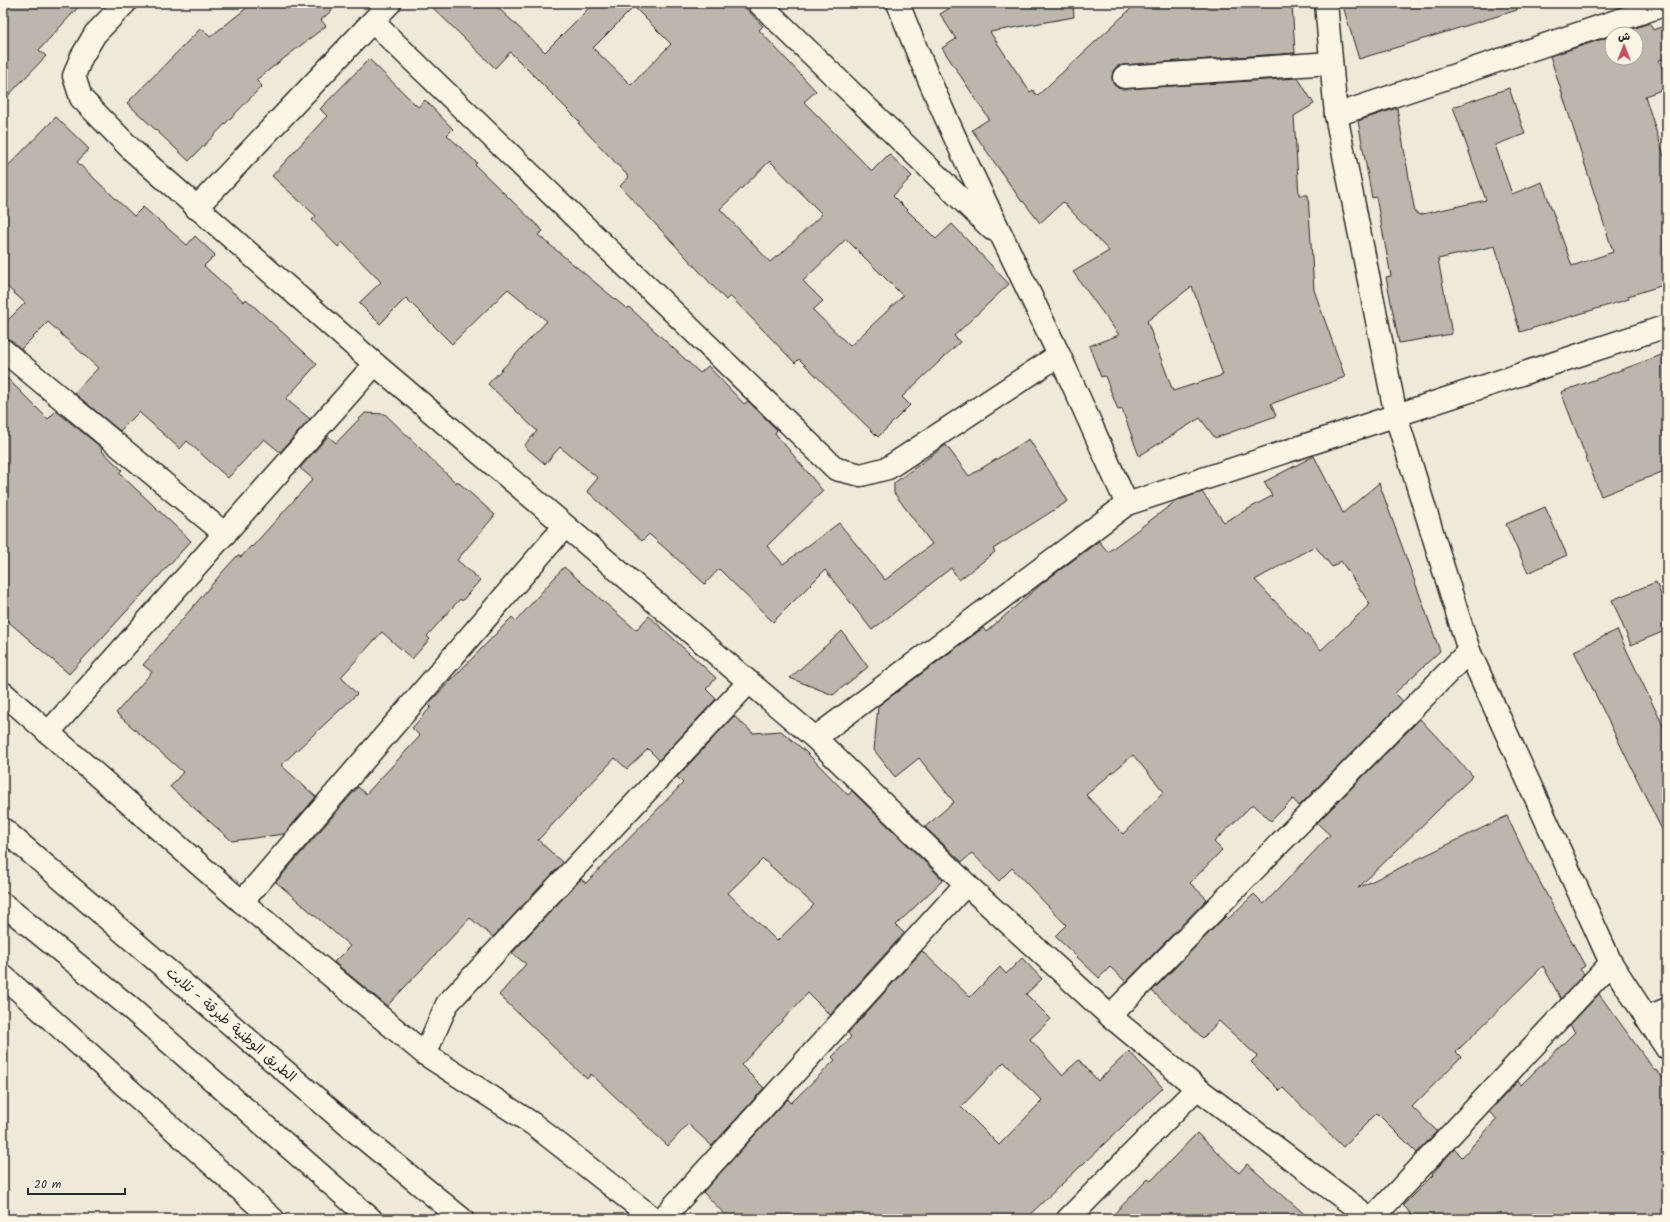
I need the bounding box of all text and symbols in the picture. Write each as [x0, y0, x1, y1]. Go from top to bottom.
north arrow [1604, 26, 1644, 66]
text: ش [1618, 28, 1630, 46]
street label: الطريق الوطنية طبرقة - تلابت [161, 962, 301, 1088]
scale bar [28, 1170, 125, 1196]
text: 20 m [34, 1175, 62, 1194]

